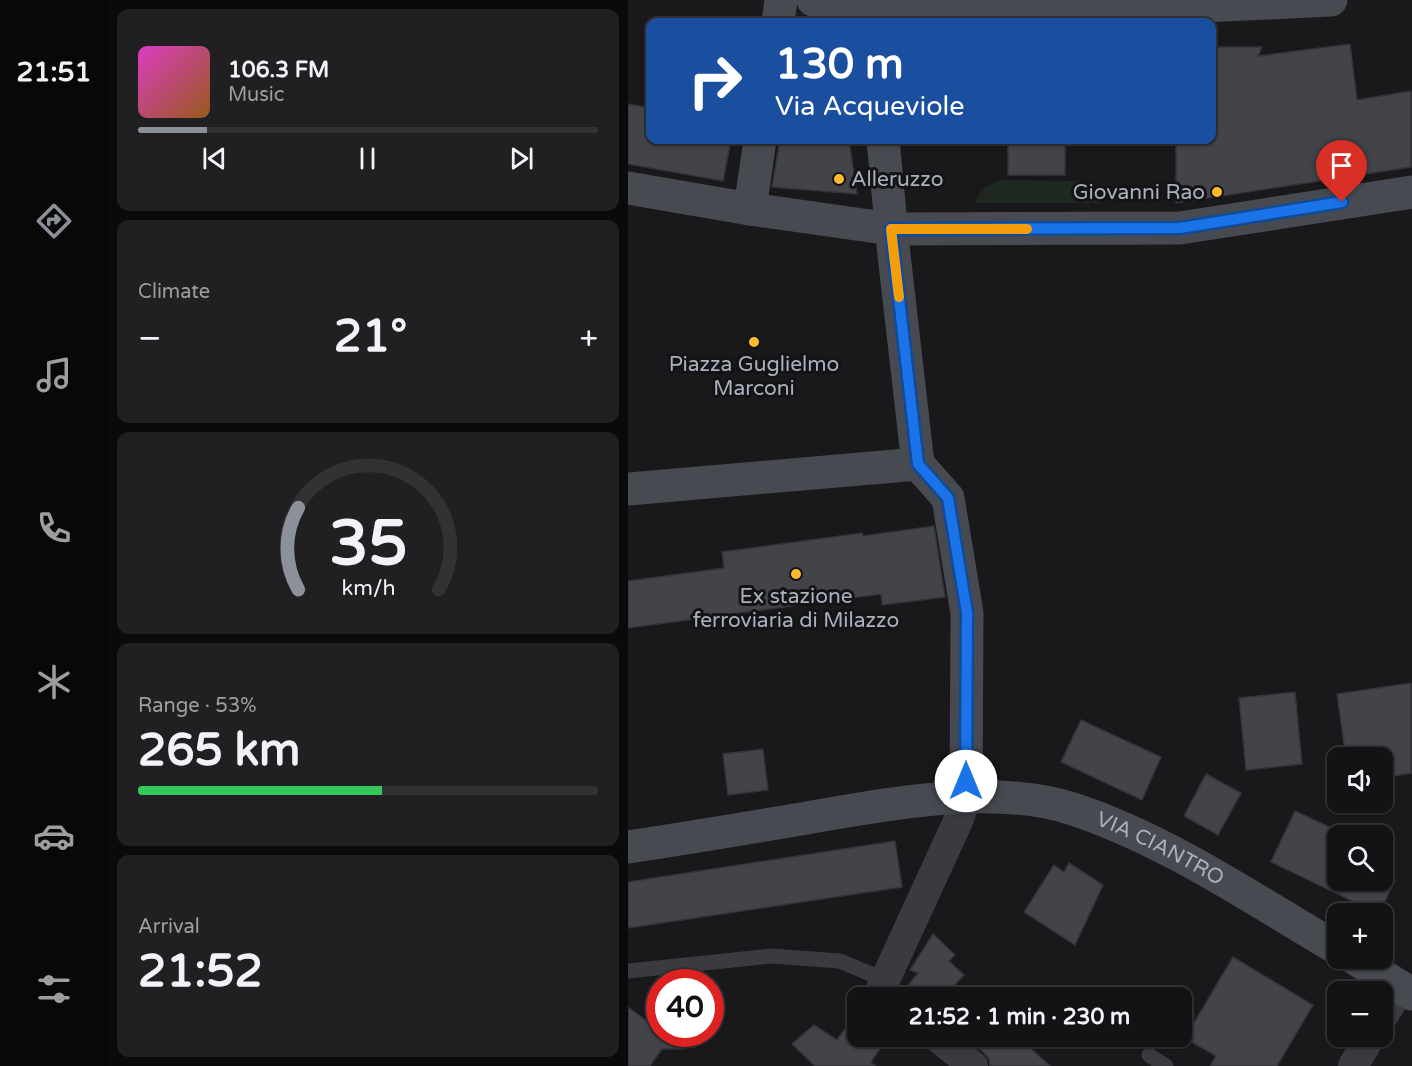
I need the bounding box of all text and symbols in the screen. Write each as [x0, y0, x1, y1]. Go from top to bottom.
text: 130 m [775, 39, 904, 90]
icon: right [676, 42, 754, 120]
text: 21:51 [17, 56, 91, 89]
text: 106.3 FM [228, 57, 329, 83]
text: Music [228, 83, 284, 107]
text: Via Acqueviole [775, 90, 965, 123]
pin [1316, 140, 1367, 202]
icon: previous [198, 142, 231, 175]
icon: pause [351, 142, 384, 175]
icon: next [505, 142, 538, 175]
icon: arrive [1325, 149, 1358, 182]
place label: Alleruzzo [851, 167, 943, 192]
marker: Alleruzzo [832, 172, 846, 186]
place label: Giovanni Rao [1073, 180, 1205, 205]
marker: Giovanni Rao [1210, 185, 1224, 199]
icon: directions [33, 200, 75, 242]
text: Climate [138, 280, 210, 304]
text: 21° [334, 310, 407, 364]
text: − [138, 319, 162, 358]
text: + [579, 319, 598, 358]
marker: Piazza Guglielmo Marconi [747, 335, 761, 349]
place label: Piazza Guglielmo Marconi [669, 352, 839, 401]
icon: music [33, 354, 75, 396]
icon: phone [33, 507, 75, 549]
text: 35 [329, 507, 407, 582]
marker: Ex stazione ferroviaria di Milazzo [789, 567, 803, 581]
text: km/h [341, 575, 395, 601]
place label: Ex stazione ferroviaria di Milazzo [693, 584, 899, 633]
icon: climate [33, 661, 75, 703]
text: Range · 53% [138, 694, 257, 718]
text: 265 km [138, 724, 300, 778]
map controls [1327, 747, 1393, 1047]
button: sound [1327, 747, 1393, 813]
position arrow [934, 749, 998, 813]
street label: VIA CIANTRO [1093, 806, 1229, 891]
icon: car [33, 815, 75, 857]
button: search [1327, 825, 1393, 891]
button: + [1327, 903, 1393, 969]
text: Arrival [138, 915, 200, 939]
text: 21:52 [138, 945, 263, 999]
icon: filters [33, 968, 75, 1010]
speed limit sign: 40 [646, 969, 724, 1047]
button: − [1327, 981, 1393, 1047]
text: 21:52 · 1 min · 230 m [909, 1004, 1130, 1030]

